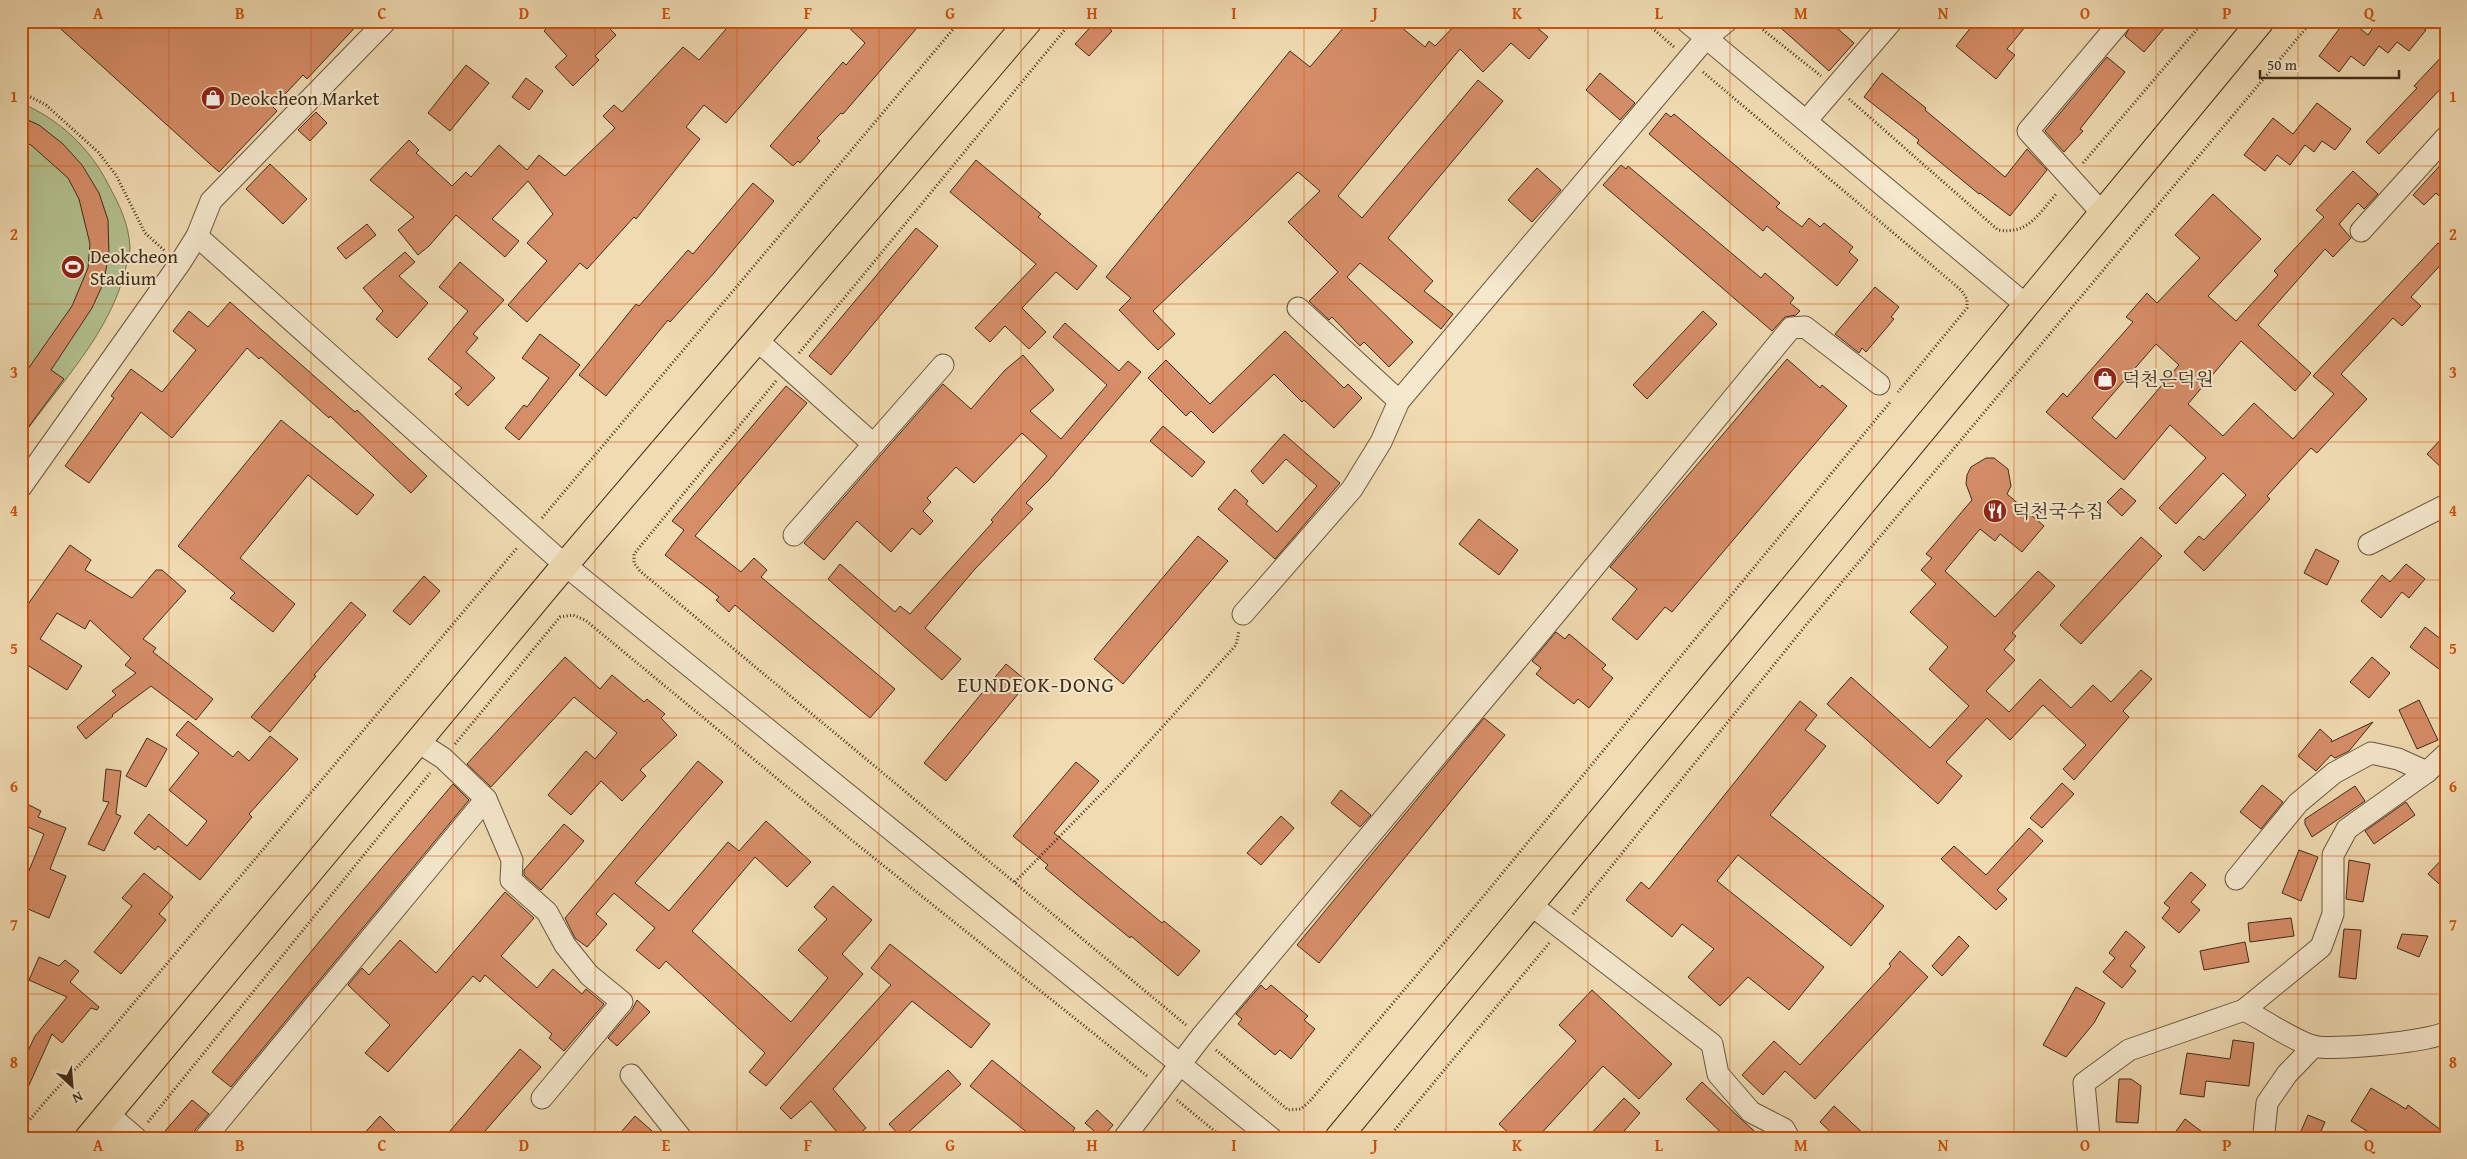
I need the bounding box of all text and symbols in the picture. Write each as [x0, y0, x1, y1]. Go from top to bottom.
text: A [93, 1, 104, 25]
text: B [235, 1, 245, 25]
text: C [377, 1, 387, 25]
text: D [519, 1, 529, 25]
text: E [662, 1, 671, 25]
text: F [804, 1, 812, 25]
text: G [945, 1, 955, 25]
text: H [1086, 1, 1098, 25]
text: I [1231, 1, 1237, 25]
text: J [1369, 1, 1378, 25]
text: K [1512, 1, 1523, 25]
text: L [1655, 1, 1664, 25]
text: M [1794, 1, 1808, 25]
text: N [1938, 1, 1949, 25]
text: O [2080, 1, 2090, 25]
text: P [2222, 1, 2232, 25]
text: Q [2364, 1, 2376, 25]
scale bar [2260, 48, 2398, 80]
text: 50 m [2267, 54, 2298, 75]
text: 1 [10, 84, 18, 108]
place label: Deokcheon Market [230, 84, 380, 112]
text: 1 [2449, 84, 2457, 108]
shop icon: Deokcheon Market [200, 85, 226, 111]
text: 2 [10, 222, 18, 246]
text: 2 [2449, 222, 2457, 246]
place label: Deokcheon Stadium [90, 242, 178, 292]
sports icon: Deokcheon Stadium [60, 254, 86, 280]
text: 3 [10, 360, 18, 384]
text: 3 [2449, 360, 2457, 384]
place label: 덕천은덕원 [2122, 365, 2214, 393]
shop icon: 덕천은덕원 [2092, 366, 2118, 392]
place label: 덕천국수집 [2012, 497, 2104, 525]
text: 4 [10, 498, 18, 522]
restaurant icon: 덕천국수집 [1982, 498, 2008, 524]
text: 4 [2449, 498, 2457, 522]
text: 5 [10, 636, 18, 660]
text: 5 [2449, 636, 2457, 660]
district label: EUNDEOK-DONG [957, 669, 1115, 700]
text: 6 [10, 774, 18, 798]
text: 6 [2449, 774, 2457, 798]
text: 7 [10, 912, 18, 936]
text: 7 [2449, 912, 2457, 936]
text: 8 [10, 1050, 18, 1074]
text: 8 [2449, 1050, 2457, 1074]
north arrow [48, 1062, 98, 1112]
text: N [69, 1087, 86, 1109]
text: A [93, 1133, 104, 1157]
text: B [235, 1133, 245, 1157]
text: C [377, 1133, 387, 1157]
text: D [519, 1133, 529, 1157]
text: E [662, 1133, 671, 1157]
text: F [804, 1133, 812, 1157]
text: G [945, 1133, 955, 1157]
text: H [1086, 1133, 1098, 1157]
text: I [1231, 1133, 1237, 1157]
text: J [1369, 1133, 1378, 1157]
text: K [1512, 1133, 1523, 1157]
text: L [1655, 1133, 1664, 1157]
text: M [1794, 1133, 1808, 1157]
text: N [1938, 1133, 1949, 1157]
text: O [2080, 1133, 2090, 1157]
text: P [2222, 1133, 2232, 1157]
text: Q [2364, 1133, 2376, 1157]

